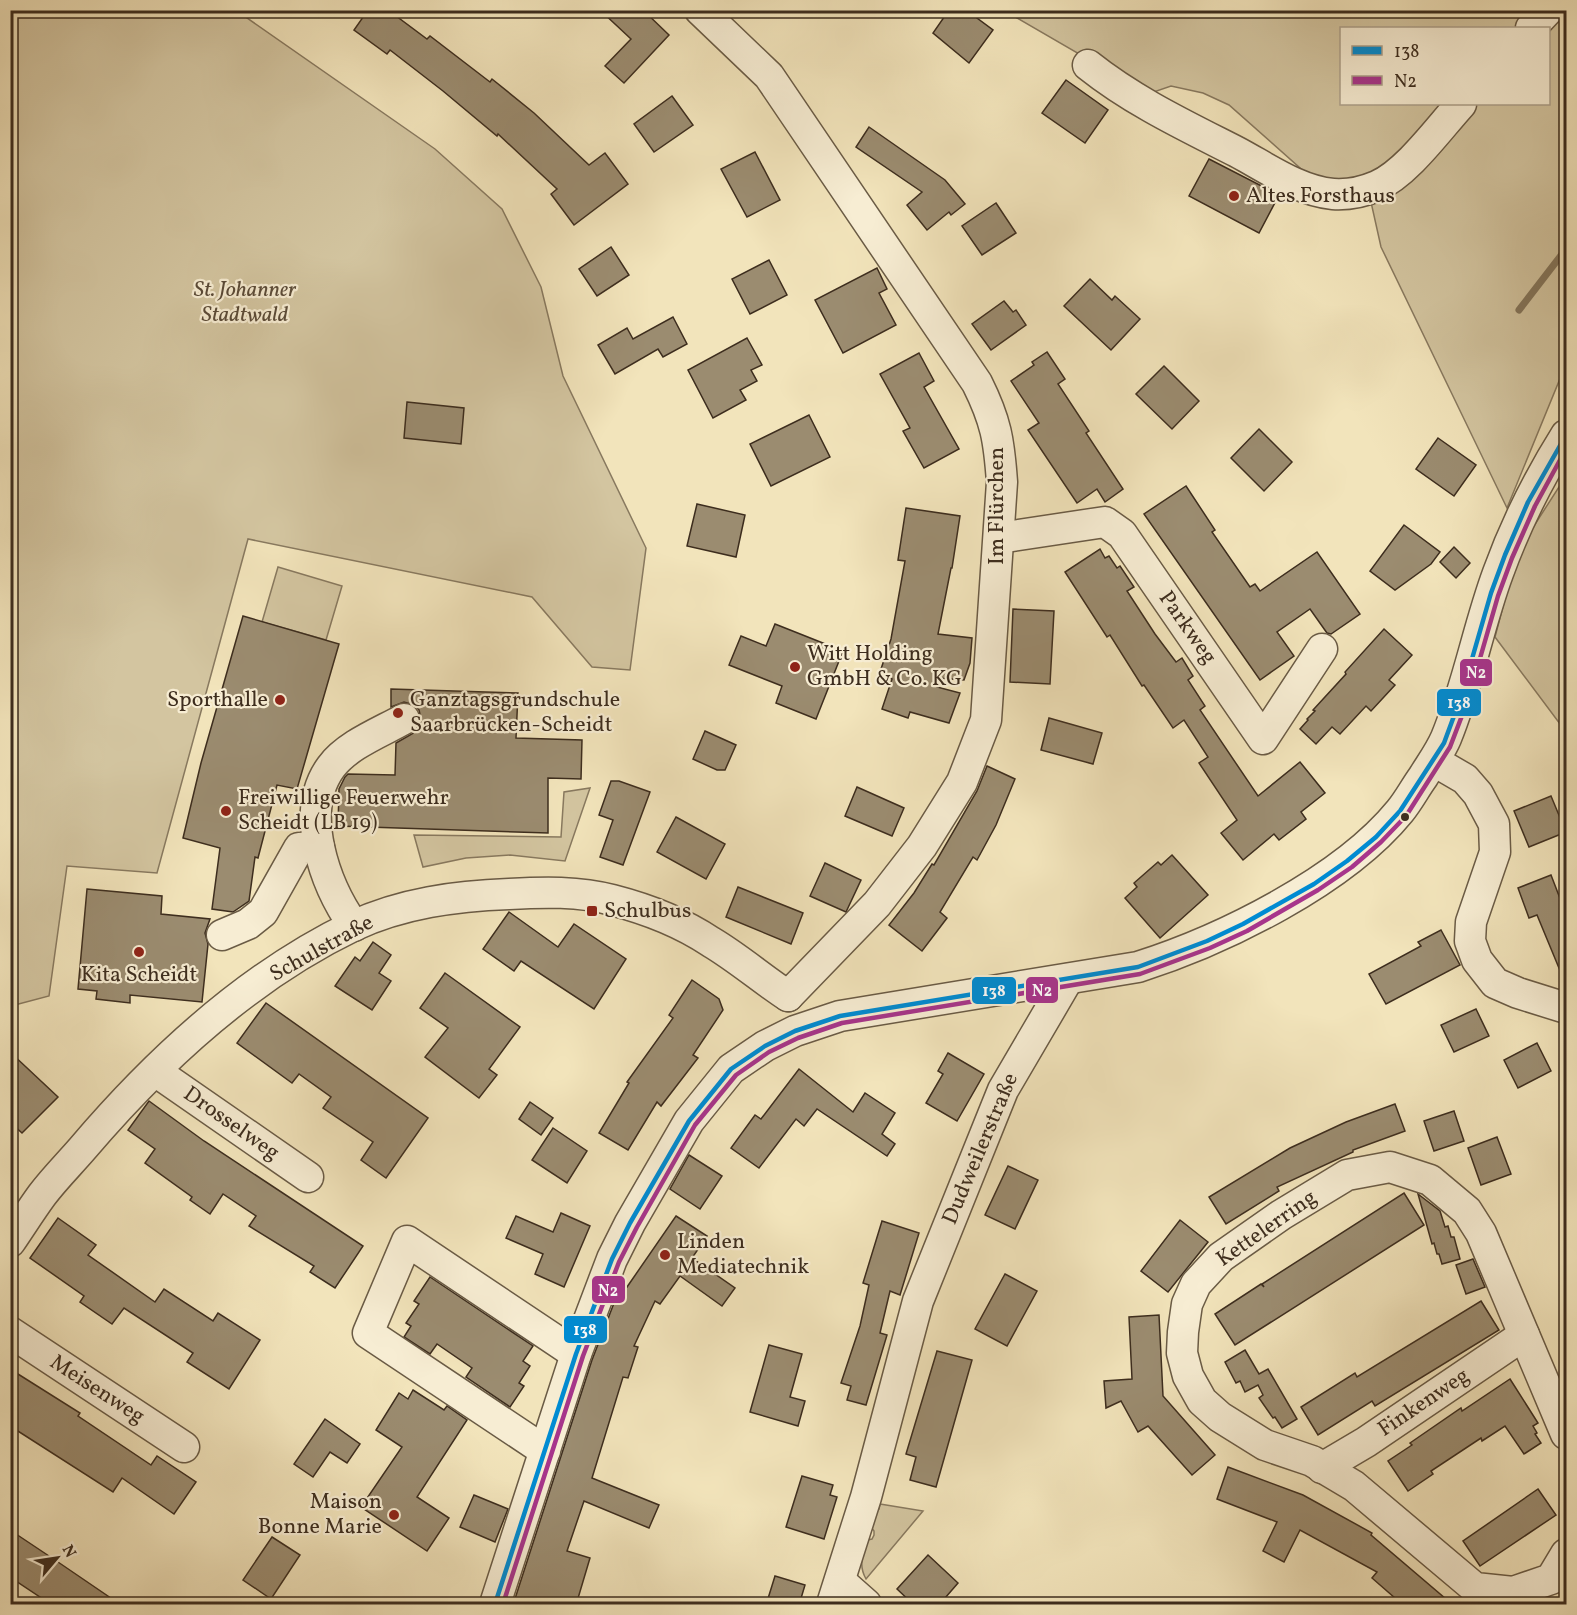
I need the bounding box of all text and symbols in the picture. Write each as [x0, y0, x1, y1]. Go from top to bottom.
legend [1340, 27, 1550, 105]
text: 138 [1394, 40, 1419, 65]
text: N2 [1394, 70, 1417, 95]
place label: Altes Forsthaus [1246, 181, 1395, 212]
marker: Altes Forsthaus [1227, 189, 1241, 203]
park label: St. Johanner Stadtwald [194, 275, 297, 331]
street label: Im Flürchen [982, 447, 1013, 565]
street label: Parkweg [1150, 585, 1224, 671]
place label: Witt Holding GmbH & Co. KG [807, 639, 962, 695]
line badge: N2 [1459, 658, 1493, 687]
marker: Witt Holding GmbH & Co. KG [788, 660, 802, 674]
text: N2 [1466, 663, 1486, 685]
place label: Sporthalle [167, 685, 268, 716]
place label: Ganztagsgrundschule Saarbrücken-Scheidt [410, 685, 620, 741]
line badge: 138 [1436, 688, 1482, 717]
marker: Sporthalle [273, 693, 287, 707]
text: 138 [1447, 693, 1471, 715]
marker: Ganztagsgrundschule Saarbrücken-Scheidt [391, 706, 405, 720]
place label: Freiwillige Feuerwehr Scheidt (LB 19) [238, 783, 449, 839]
marker: Freiwillige Feuerwehr Scheidt (LB 19) [219, 804, 233, 818]
unlabelled marker [1399, 811, 1411, 823]
place label: Schulbus [604, 896, 691, 927]
marker: Schulbus [585, 904, 599, 918]
street label: Schulstraße [264, 908, 380, 990]
marker: Kita Scheidt [132, 945, 146, 959]
place label: Kita Scheidt [81, 960, 197, 991]
line badge: 138 [971, 976, 1017, 1005]
line badge: N2 [1025, 976, 1059, 1004]
text: 138 [982, 981, 1006, 1003]
text: N2 [1032, 981, 1052, 1003]
street label: Dudweilerstraße [935, 1068, 1027, 1230]
street label: Drosselweg [177, 1079, 285, 1169]
street label: Kettelerring [1210, 1183, 1324, 1275]
place label: Linden Mediatechnik [677, 1227, 809, 1283]
marker: Linden Mediatechnik [658, 1248, 672, 1262]
line badge: N2 [591, 1275, 626, 1304]
text: N2 [598, 1281, 618, 1303]
line badge: 138 [563, 1315, 608, 1344]
text: 138 [573, 1320, 597, 1342]
street label: Meisenweg [43, 1348, 151, 1432]
street label: Finkenweg [1372, 1361, 1476, 1445]
place label: Maison Bonne Marie [258, 1487, 382, 1543]
marker: Maison Bonne Marie [387, 1508, 401, 1522]
north arrow [27, 1528, 87, 1588]
text: N [56, 1541, 81, 1562]

